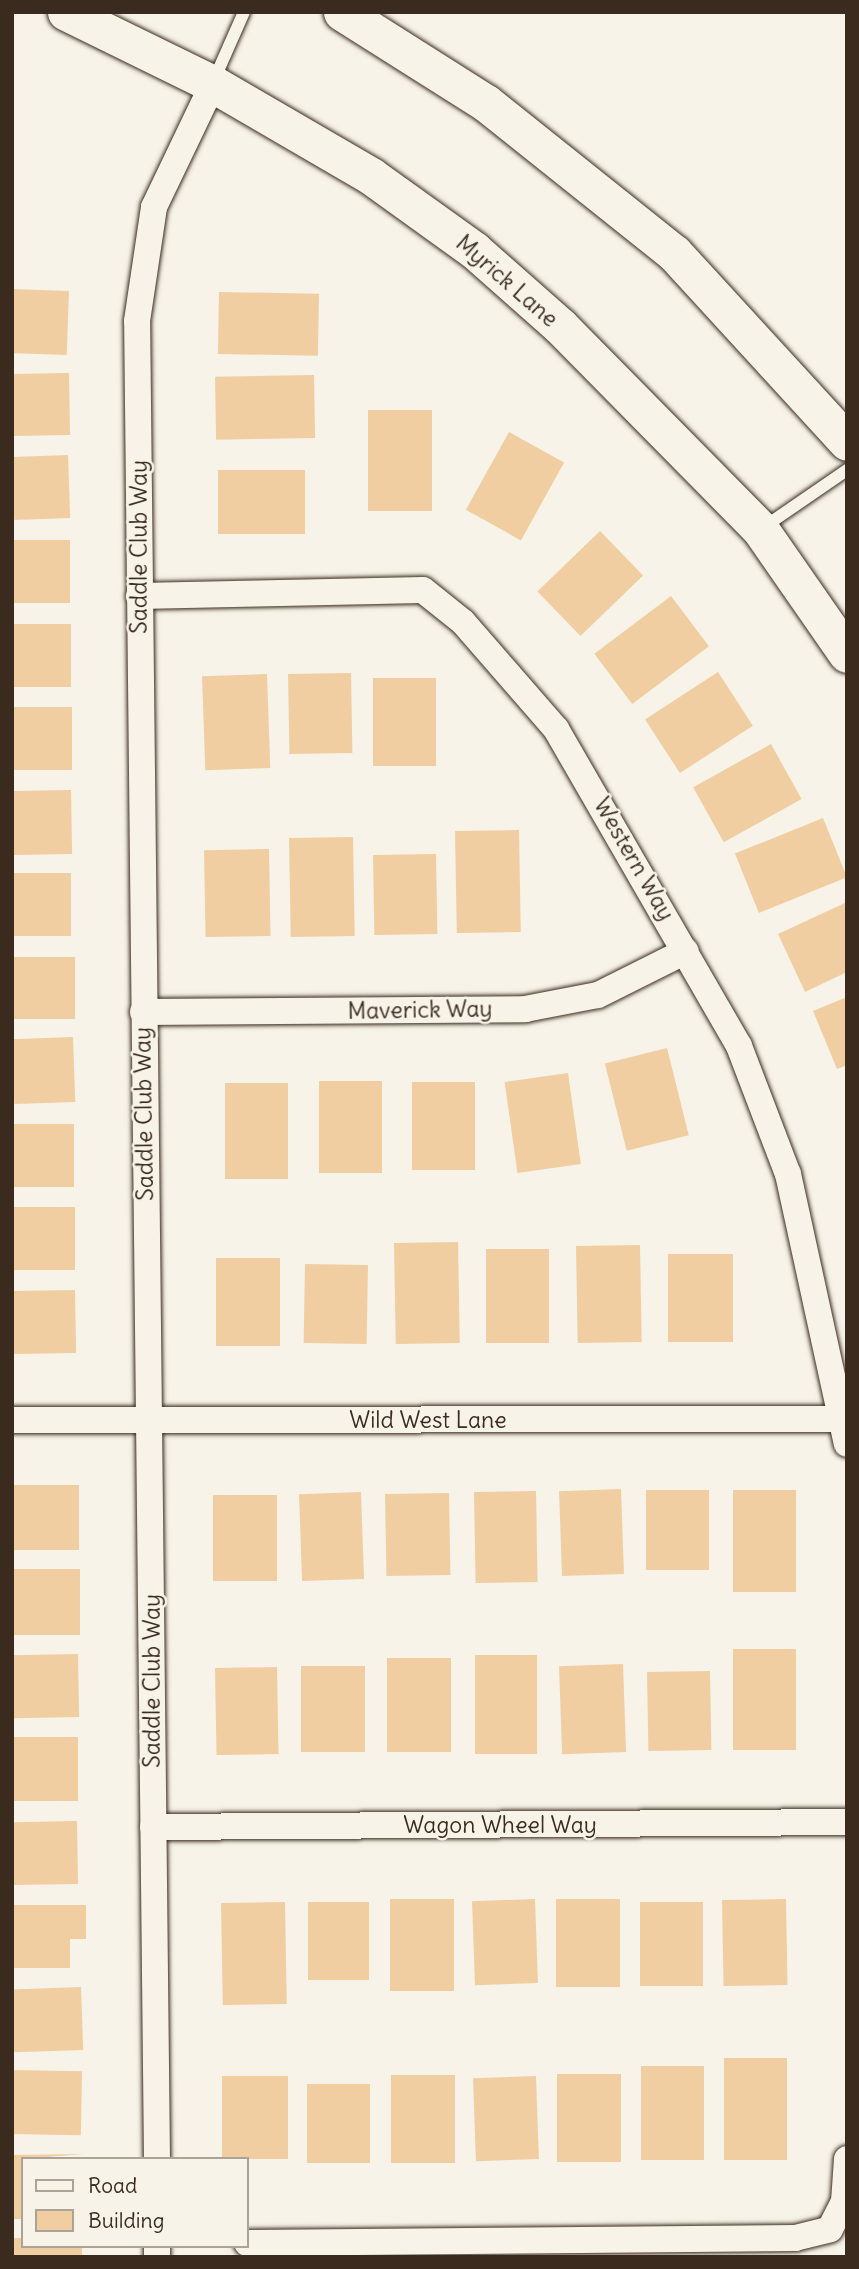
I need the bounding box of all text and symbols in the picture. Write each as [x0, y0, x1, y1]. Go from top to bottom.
street label: Myrick Lane [450, 229, 564, 333]
street label: Saddle Club Way [125, 460, 153, 634]
street label: Western Way [588, 793, 680, 925]
street label: Maverick Way [347, 995, 493, 1025]
street label: Saddle Club Way [129, 1027, 159, 1201]
street label: Wild West Lane [349, 1406, 507, 1434]
street label: Saddle Club Way [138, 1594, 166, 1768]
street label: Wagon Wheel Way [403, 1811, 597, 1839]
legend [21, 2157, 248, 2248]
text: Road [88, 2172, 137, 2199]
text: Building [88, 2207, 164, 2234]

